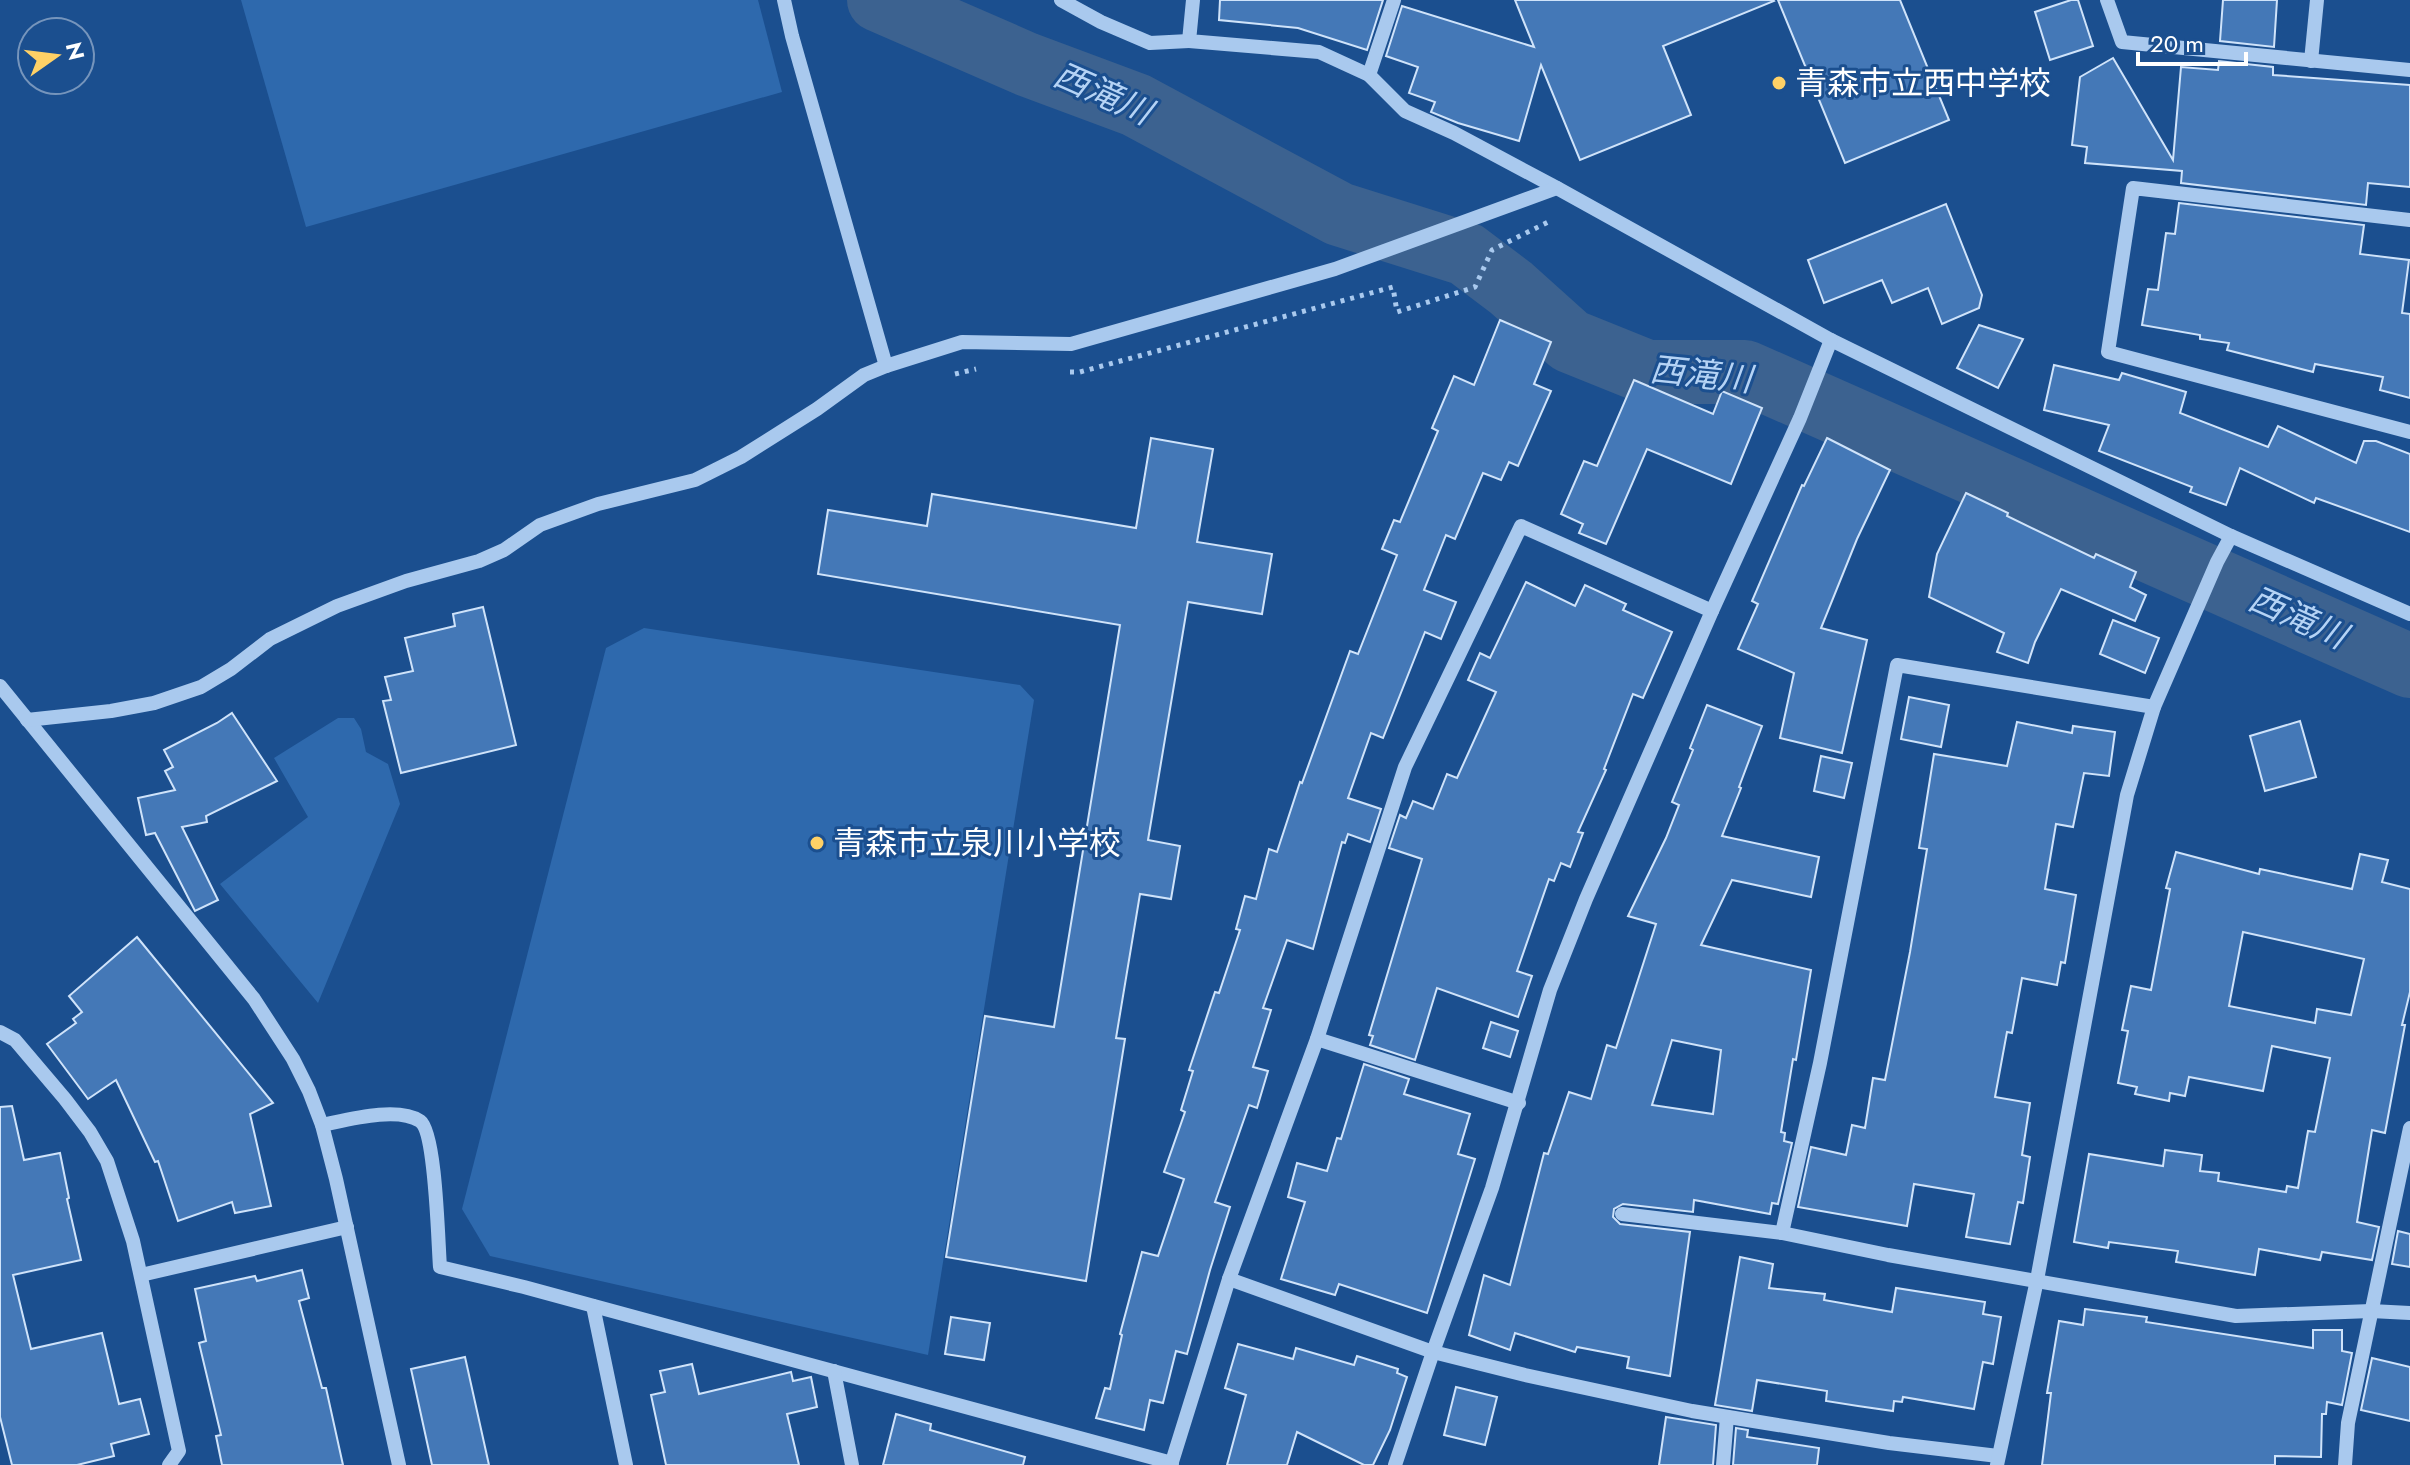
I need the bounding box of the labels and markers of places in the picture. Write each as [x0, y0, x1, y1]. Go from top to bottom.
place label: 青森市立西中学校 [1795, 60, 2051, 106]
marker: 青森市立西中学校 [1770, 74, 1788, 92]
place label: 青森市立泉川小学校 [833, 820, 1121, 866]
marker: 青森市立泉川小学校 [808, 834, 826, 852]

